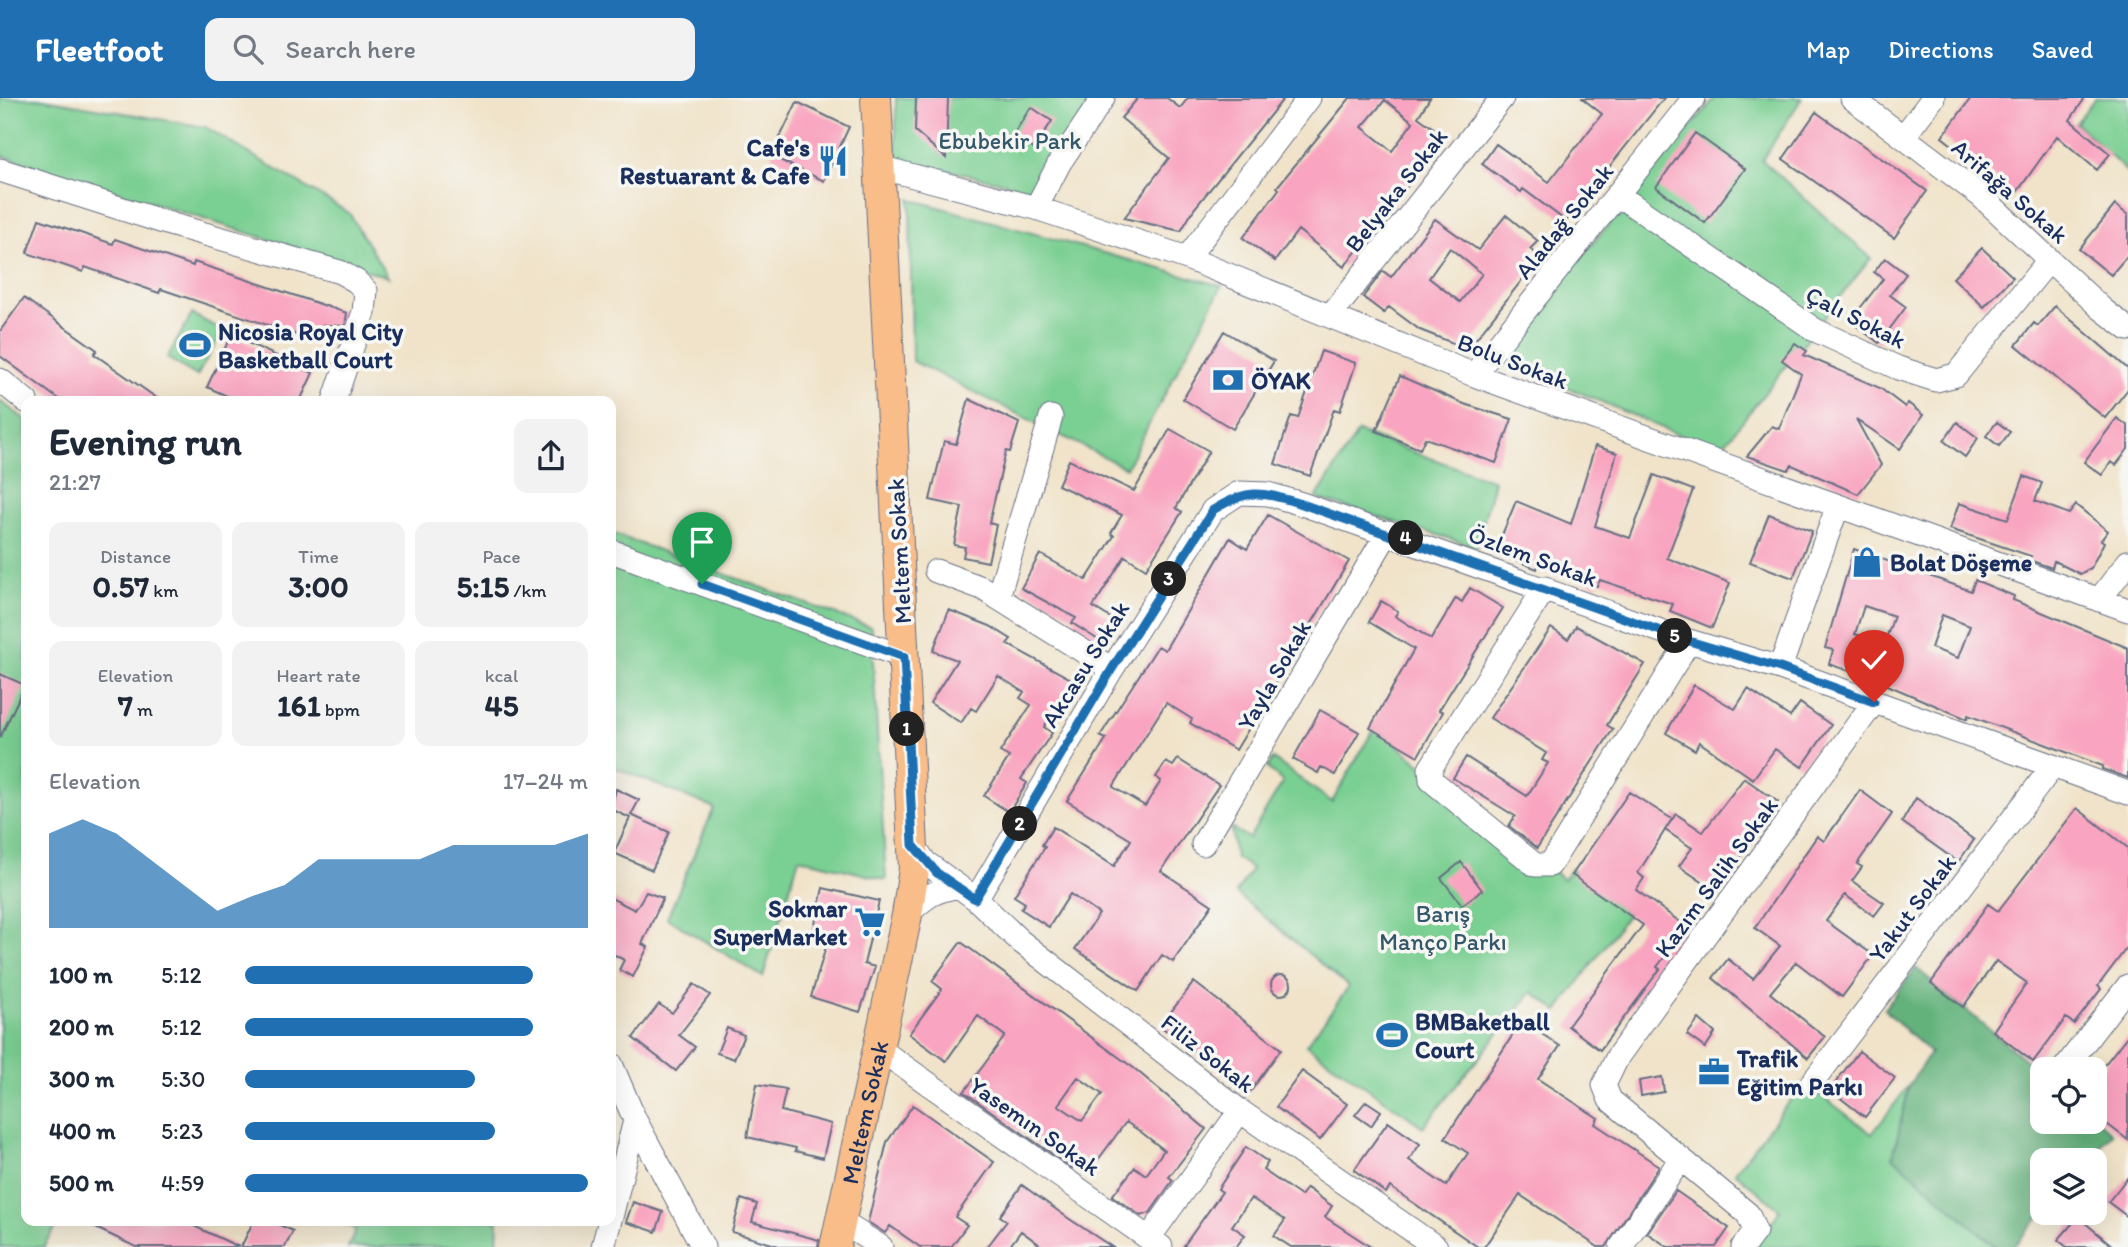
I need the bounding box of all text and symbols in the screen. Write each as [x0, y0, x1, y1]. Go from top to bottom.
search box [205, 18, 695, 81]
text: Fleetfoot [35, 30, 163, 69]
icon: search [229, 30, 267, 68]
text: Search here [285, 33, 416, 65]
text: Map [1806, 35, 1850, 64]
text: Directions [1888, 35, 1994, 64]
text: Saved [2032, 35, 2093, 64]
street label: Belyaka Sokak [1339, 122, 1453, 258]
park label: Ebubekir Park [938, 126, 1082, 155]
place label: Cafe's Restuarant & Cafe [620, 133, 810, 190]
street label: Arifağa Sokak [1946, 133, 2074, 249]
restaurant icon: Cafe's Restuarant & Cafe [816, 144, 850, 178]
street label: Aladağ Sokak [1509, 157, 1620, 285]
street label: Çalı Sokak [1801, 279, 1911, 355]
place label: Nicosia Royal City Basketball Court [218, 317, 404, 374]
street label: Bolu Sokak [1454, 327, 1573, 396]
sports icon: Nicosia Royal City Basketball Court [178, 328, 212, 362]
bank icon: ÖYAK [1211, 363, 1245, 397]
place label: ÖYAK [1251, 366, 1312, 395]
text: Evening run [49, 419, 242, 465]
button: share [514, 419, 588, 493]
text: 21:27 [49, 468, 101, 496]
street label: Meltem Sokak [881, 477, 917, 625]
pin [672, 512, 732, 584]
street label: Özlem Sokak [1465, 519, 1601, 593]
pin: 4 [1388, 520, 1424, 556]
icon: arrive [683, 523, 721, 561]
text: 4 [1400, 526, 1411, 549]
text: Distance [100, 545, 171, 568]
text: Time [298, 545, 339, 568]
text: Pace [482, 545, 521, 568]
shop icon: Bolat Döşeme [1850, 545, 1884, 579]
place label: Bolat Döşeme [1890, 548, 2032, 578]
pin: 3 [1152, 561, 1186, 596]
text: 3 [1163, 567, 1174, 590]
text: 0.57 [93, 568, 149, 605]
text: 3:00 [288, 568, 349, 605]
text: 5:15 [456, 568, 509, 605]
text: km [149, 579, 178, 602]
text: /km [509, 579, 547, 602]
street label: Akcasu Sokak [1035, 596, 1135, 732]
street label: Yayla Sokak [1231, 614, 1317, 735]
pin: 5 [1658, 618, 1692, 654]
text: 5 [1670, 624, 1679, 647]
pin [1844, 630, 1904, 702]
icon: check [1855, 641, 1893, 679]
text: Elevation [98, 664, 173, 687]
text: Heart rate [276, 664, 361, 687]
text: kcal [485, 664, 518, 687]
text: 7 [118, 687, 133, 724]
text: 161 [277, 687, 321, 724]
text: 45 [485, 687, 518, 724]
text: m [133, 698, 153, 721]
text: bpm [321, 698, 360, 721]
pin: 1 [890, 712, 925, 746]
text: 1 [902, 717, 911, 740]
text: Elevation [49, 767, 140, 795]
text: 17–24 m [503, 767, 588, 795]
street label: Kazım Salih Sokak [1648, 791, 1784, 963]
pin: 2 [1002, 806, 1038, 842]
text: 2 [1015, 812, 1025, 835]
street label: Yakut Sokak [1862, 848, 1962, 968]
place label: Sokmar SuperMarket [713, 894, 847, 952]
park label: Barış Manço Parkı [1379, 899, 1507, 956]
supermarket icon: Sokmar SuperMarket [853, 905, 887, 939]
text: 100 m [49, 961, 113, 989]
text: 5:12 [161, 961, 201, 989]
street label: Filiz Sokak [1155, 1007, 1261, 1099]
place label: BMBaketball Court [1415, 1007, 1550, 1064]
text: 200 m [49, 1013, 114, 1041]
text: 5:12 [161, 1013, 201, 1041]
sports icon: BMBaketball Court [1375, 1018, 1409, 1052]
street label: Meltem Sokak [835, 1038, 894, 1187]
place label: Trafik Eğitim Parkı [1736, 1044, 1863, 1102]
office icon: Trafik Eğitim Parkı [1697, 1055, 1731, 1089]
map controls [2030, 1057, 2107, 1225]
button: locate [2030, 1057, 2107, 1134]
text: 300 m [49, 1065, 114, 1093]
text: 5:30 [161, 1065, 205, 1093]
street label: Yasemın Sokak [964, 1070, 1107, 1182]
text: 400 m [49, 1117, 116, 1145]
text: 5:23 [161, 1117, 203, 1145]
button: layers [2030, 1148, 2107, 1225]
text: 500 m [49, 1169, 114, 1197]
text: 4:59 [161, 1169, 205, 1197]

